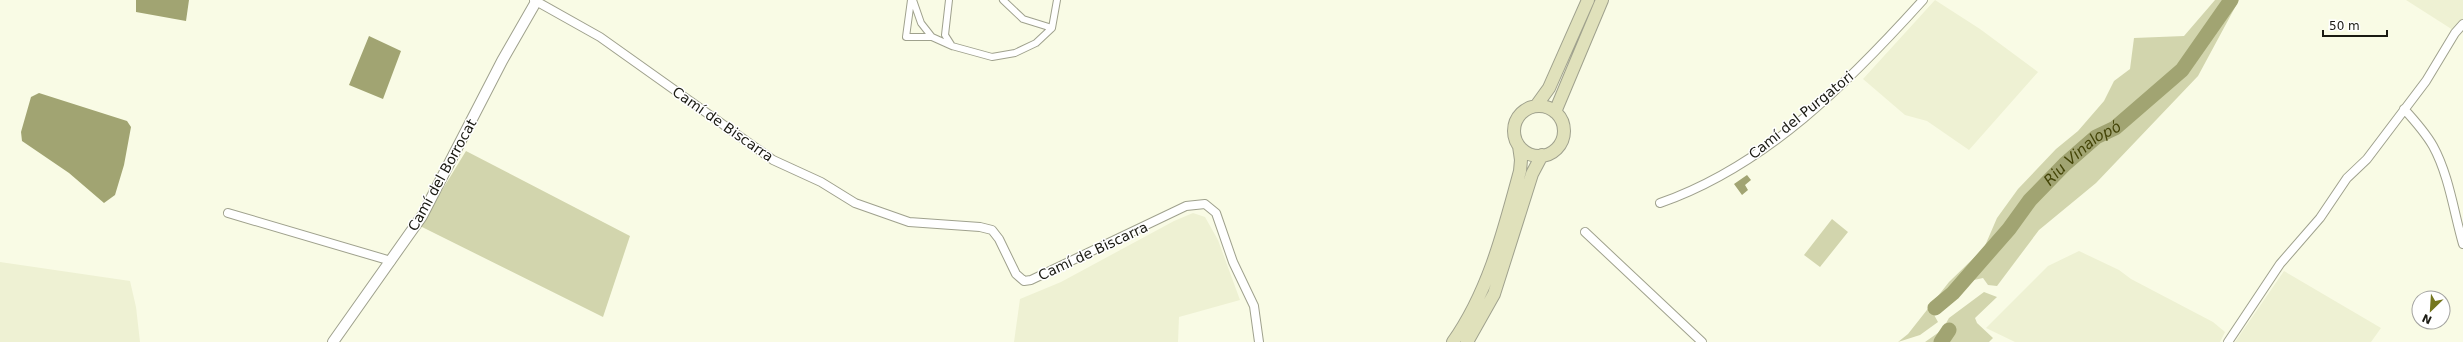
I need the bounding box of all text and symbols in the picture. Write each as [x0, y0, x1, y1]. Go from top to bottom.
scale bar [2323, 12, 2387, 38]
text: 50 m [2329, 19, 2360, 33]
street label: Camí del Purgatori [1745, 68, 1857, 162]
street label: Camí de Biscarra [670, 83, 776, 165]
street label: Camí del Borrocat [405, 116, 480, 234]
water label: Riu Vinalopó [2040, 118, 2125, 189]
street label: Camí de Biscarra [1036, 219, 1150, 283]
north arrow [2411, 290, 2451, 330]
text: N [2420, 311, 2434, 326]

